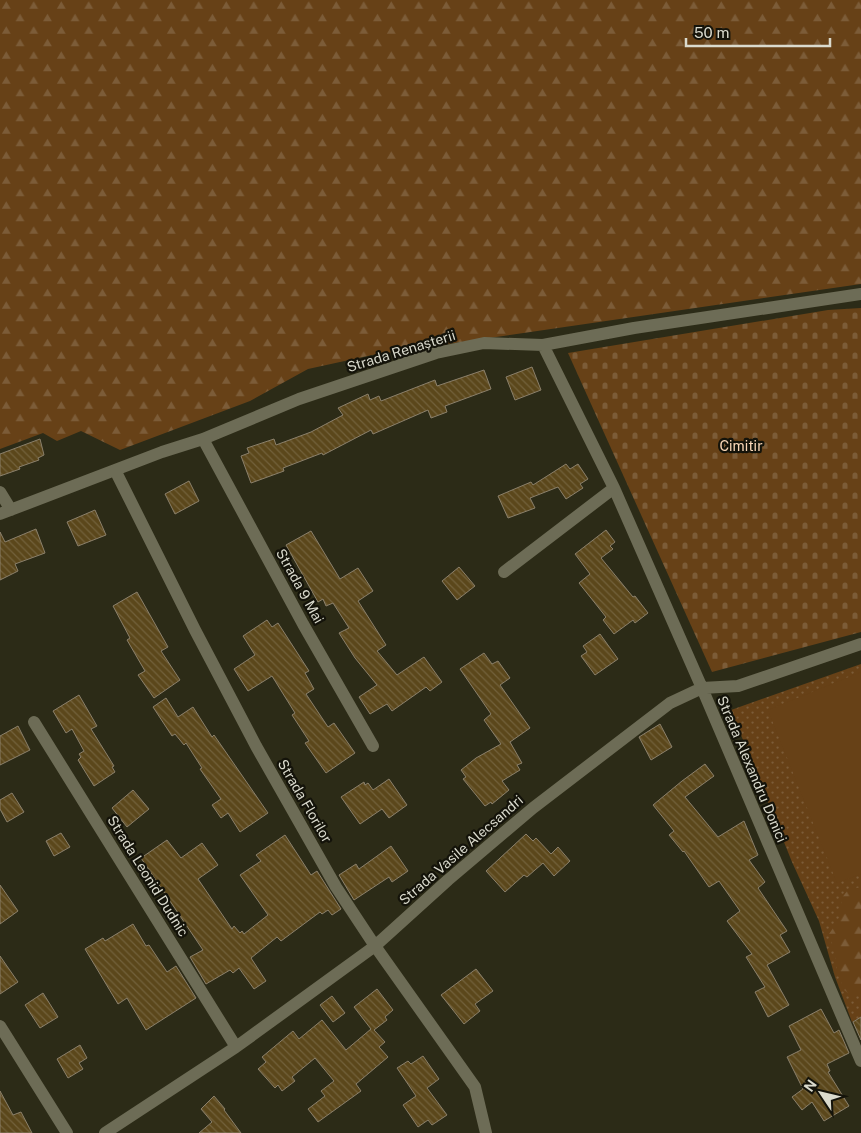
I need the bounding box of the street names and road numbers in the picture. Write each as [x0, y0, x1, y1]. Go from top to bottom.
street label: Strada Renașterii [345, 327, 457, 375]
street label: Strada 9 Mai [273, 546, 327, 626]
street label: Strada Alexandru Donici [714, 693, 790, 845]
street label: Strada Florilor [275, 757, 335, 845]
street label: Strada Vasile Alecsandri [396, 792, 526, 908]
street label: Strada Leonid Dudnic [104, 813, 192, 939]

